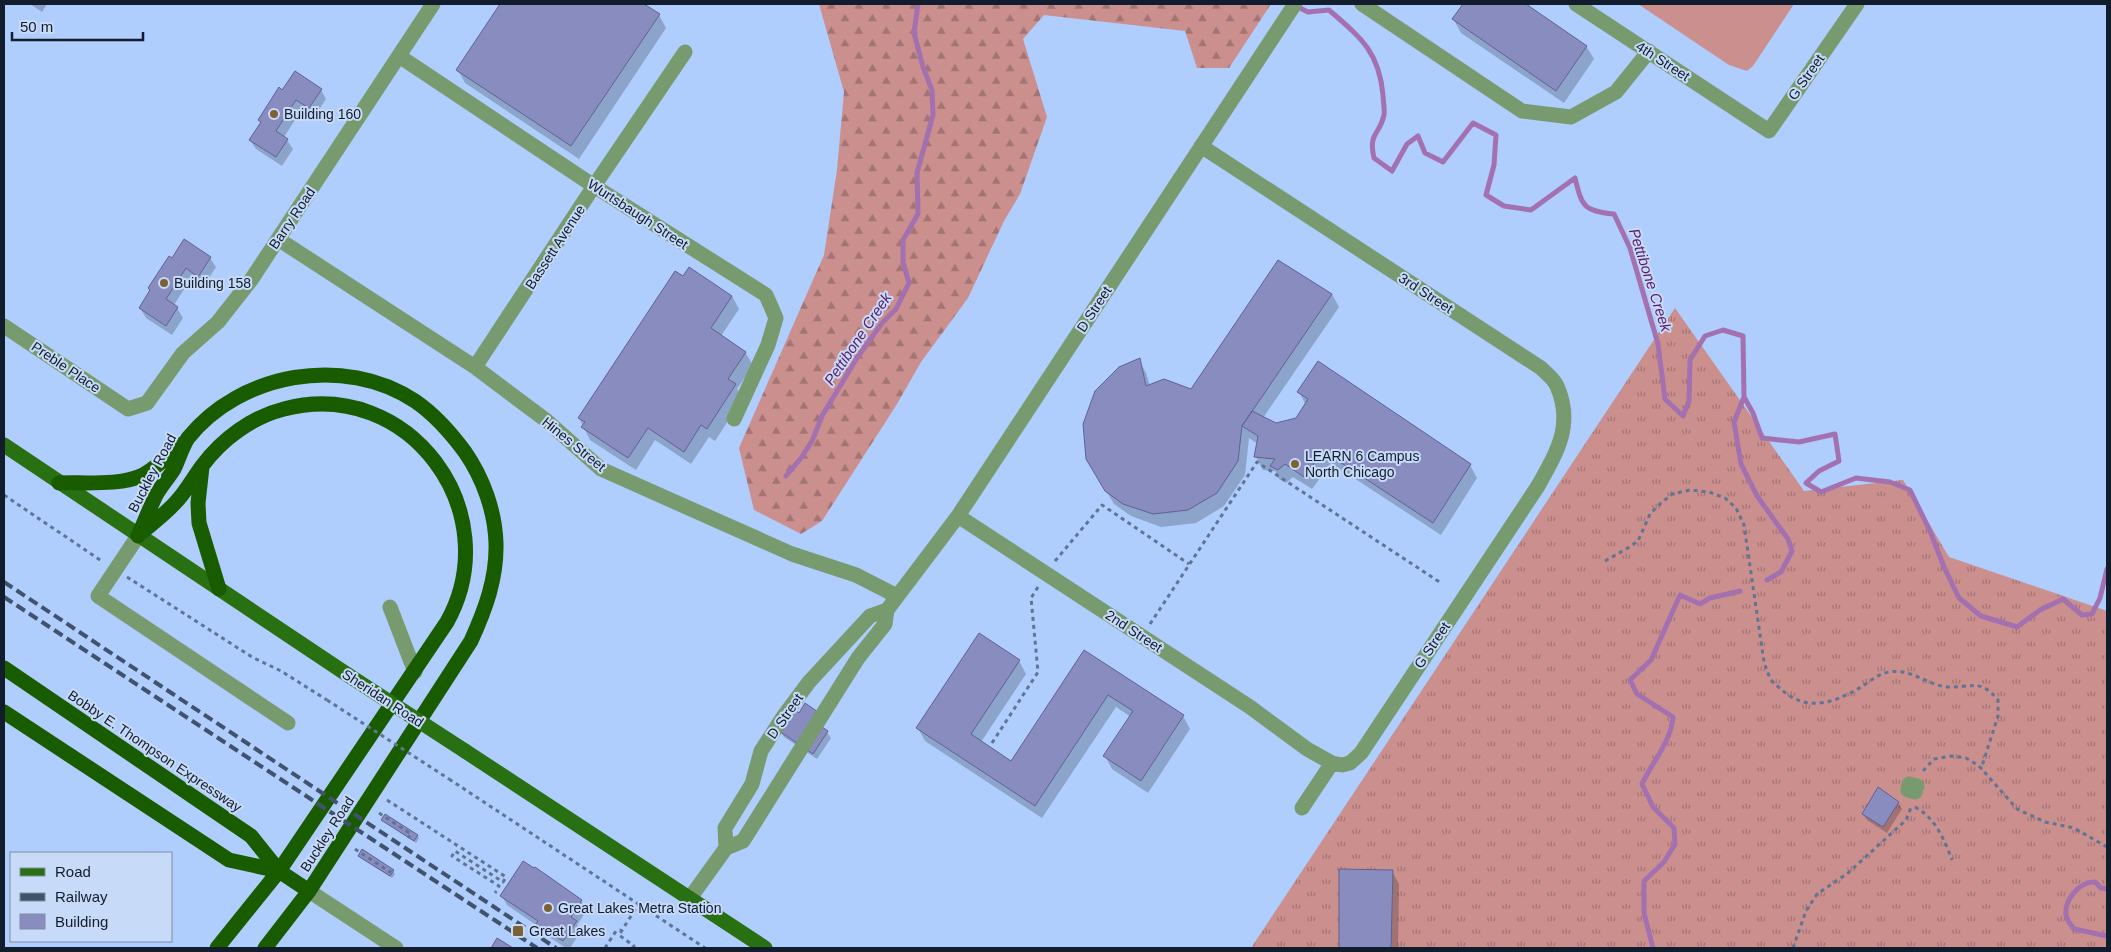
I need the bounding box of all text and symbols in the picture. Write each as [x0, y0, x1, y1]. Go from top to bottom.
scale bar [12, 10, 144, 42]
text: 50 m [20, 18, 53, 35]
street label: 4th Street [1633, 38, 1693, 84]
street label: G Street [1784, 51, 1828, 103]
place label: Building 160 [284, 106, 361, 122]
marker: Building 160 [268, 108, 280, 120]
street label: Wurtsbaugh Street [585, 176, 691, 252]
street label: Barry Road [266, 184, 318, 252]
street label: Bassett Avenue [522, 202, 588, 292]
water label: Pettibone Creek [1626, 226, 1676, 335]
street label: 3rd Street [1396, 270, 1456, 317]
place label: Building 158 [174, 275, 251, 291]
marker: Building 158 [158, 277, 170, 289]
street label: D Street [1073, 283, 1115, 335]
water label: Pettibone Creek [820, 288, 896, 388]
street label: Preble Place [29, 338, 104, 396]
street label: Hines Street [539, 414, 609, 475]
street label: Buckley Road [125, 431, 179, 515]
place label: LEARN 6 Campus North Chicago [1305, 448, 1419, 480]
marker: LEARN 6 Campus North Chicago [1289, 458, 1301, 470]
street label: 2nd Street [1103, 607, 1166, 655]
street label: G Street [1411, 619, 1453, 671]
street label: Sheridan Road [339, 666, 427, 730]
street label: Bobby E. Thompson Expressway [65, 687, 245, 815]
street label: D Street [764, 690, 806, 742]
street label: Buckley Road [297, 793, 357, 875]
legend [10, 852, 172, 942]
text: Road [55, 863, 91, 880]
text: Railway [55, 888, 108, 905]
place label: Great Lakes Metra Station [558, 900, 721, 916]
marker: Great Lakes Metra Station [542, 902, 554, 914]
text: Building [55, 913, 108, 930]
place label: Great Lakes [529, 923, 605, 939]
marker: Great Lakes [511, 924, 525, 938]

